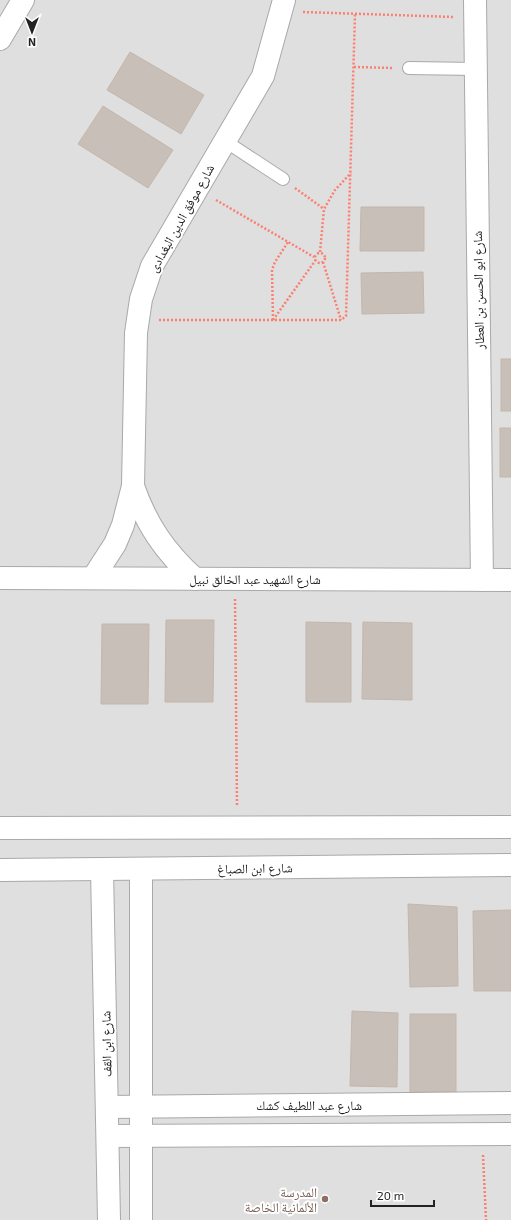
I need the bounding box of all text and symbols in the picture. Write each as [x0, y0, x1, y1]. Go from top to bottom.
north arrow [12, 12, 52, 52]
text: N [28, 36, 36, 49]
street label: شارع موفق الدين البغدادى [145, 161, 219, 276]
street label: شارع ابو الحسن بن العطار [469, 230, 489, 350]
street label: شارع الشهيد عبد الخالق نبيل [189, 571, 321, 589]
street label: شارع ابن الصباغ [217, 859, 293, 879]
street label: شارع ابن القف [97, 1011, 117, 1077]
street label: شارع عبد اللطيف كشك [256, 1097, 362, 1115]
scale bar [371, 1182, 434, 1208]
place label: المدرسة الألمانية الخاصة [245, 1184, 317, 1215]
text: 20 m [377, 1188, 404, 1202]
marker: المدرسة الألمانية الخاصة [320, 1194, 330, 1204]

